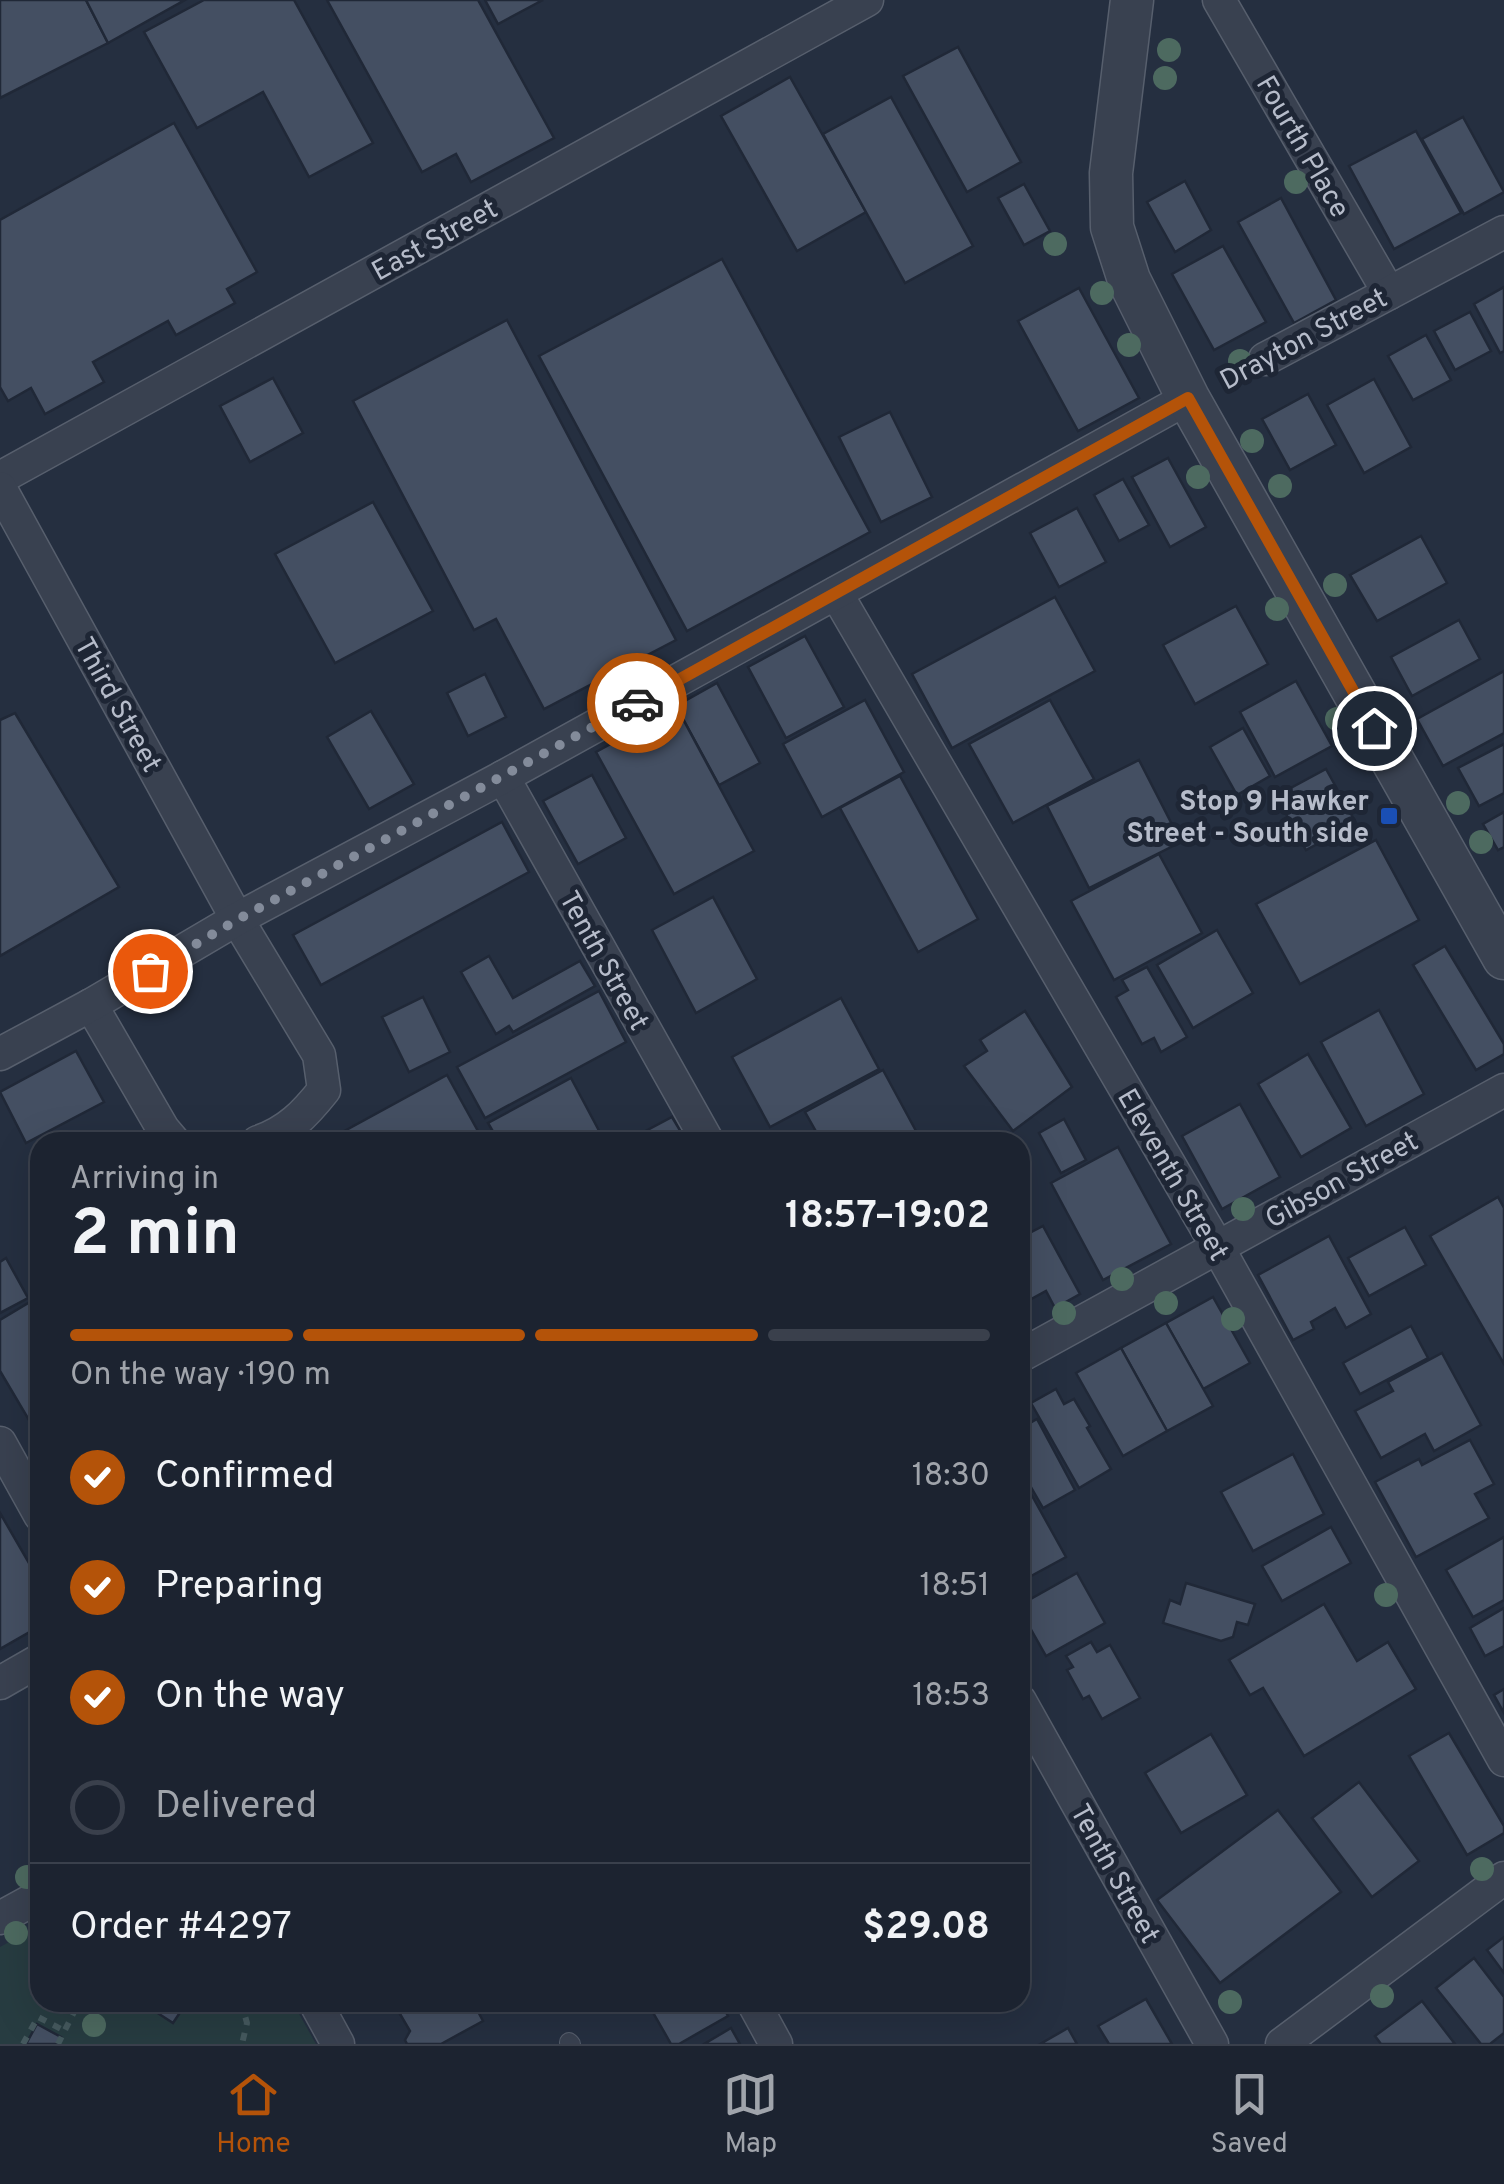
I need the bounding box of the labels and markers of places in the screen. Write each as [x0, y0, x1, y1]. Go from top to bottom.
pin [1332, 686, 1417, 771]
place label: Stop 9 Hawker Street - South side [1127, 785, 1369, 853]
marker: Stop 9 Hawker Street - South side [1378, 805, 1400, 827]
pin [108, 929, 193, 1014]

